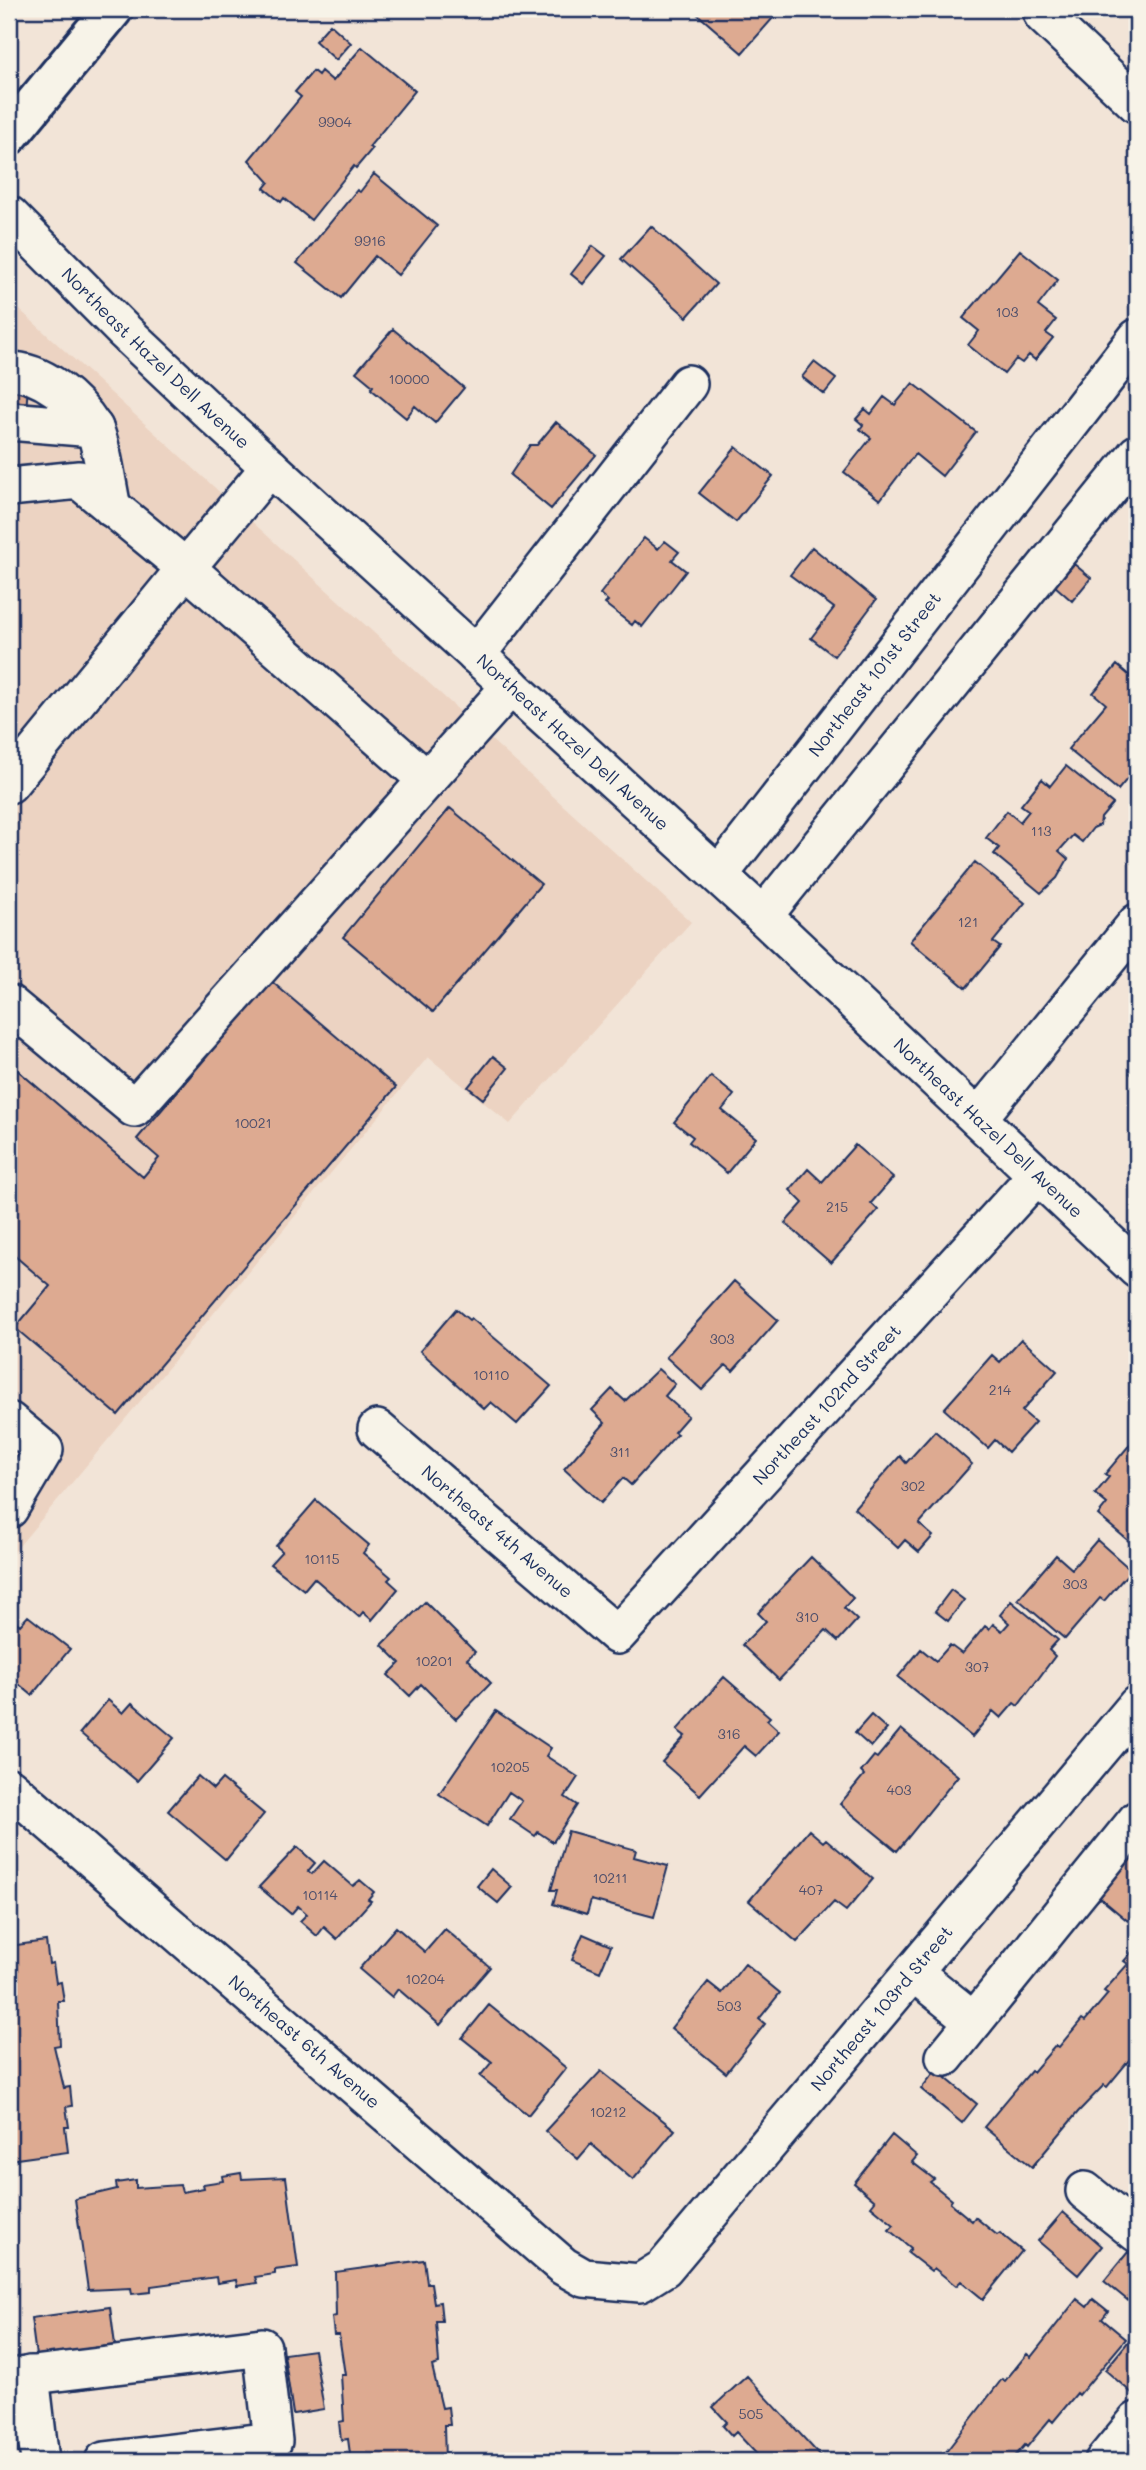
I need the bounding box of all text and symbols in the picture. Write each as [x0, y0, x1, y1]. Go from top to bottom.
house number: 9904 [318, 112, 352, 131]
house number: 9916 [354, 231, 386, 250]
street label: Northeast Hazel Dell Avenue [57, 262, 255, 454]
house number: 103 [995, 302, 1019, 321]
house number: 10000 [389, 369, 430, 388]
street label: Northeast 101st Street [802, 587, 946, 761]
street label: Northeast Hazel Dell Avenue [472, 648, 674, 836]
house number: 113 [1031, 821, 1051, 840]
house number: 121 [958, 912, 978, 931]
street label: Northeast Hazel Dell Avenue [889, 1032, 1089, 1223]
house number: 10021 [234, 1113, 272, 1132]
house number: 215 [826, 1197, 848, 1216]
street label: Northeast 102nd Street [747, 1319, 906, 1490]
house number: 303 [709, 1329, 735, 1348]
house number: 10110 [473, 1365, 509, 1384]
house number: 214 [989, 1380, 1012, 1399]
house number: 311 [610, 1442, 630, 1461]
street label: Northeast 4th Avenue [417, 1459, 578, 1603]
house number: 302 [901, 1476, 925, 1495]
house number: 10115 [304, 1549, 340, 1568]
house number: 303 [1062, 1574, 1088, 1593]
house number: 310 [795, 1607, 819, 1626]
house number: 10201 [415, 1651, 453, 1670]
house number: 307 [965, 1657, 990, 1676]
house number: 316 [718, 1724, 740, 1743]
house number: 10205 [490, 1757, 530, 1776]
house number: 403 [886, 1780, 912, 1799]
house number: 10211 [592, 1868, 628, 1887]
house number: 407 [799, 1880, 824, 1899]
house number: 10114 [302, 1885, 339, 1904]
street label: Northeast 103rd Street [805, 1920, 958, 2096]
street label: Northeast 6th Avenue [224, 1969, 386, 2114]
house number: 10204 [405, 1969, 446, 1988]
house number: 503 [716, 1996, 742, 2015]
house number: 10212 [590, 2102, 626, 2121]
house number: 505 [739, 2404, 763, 2423]

